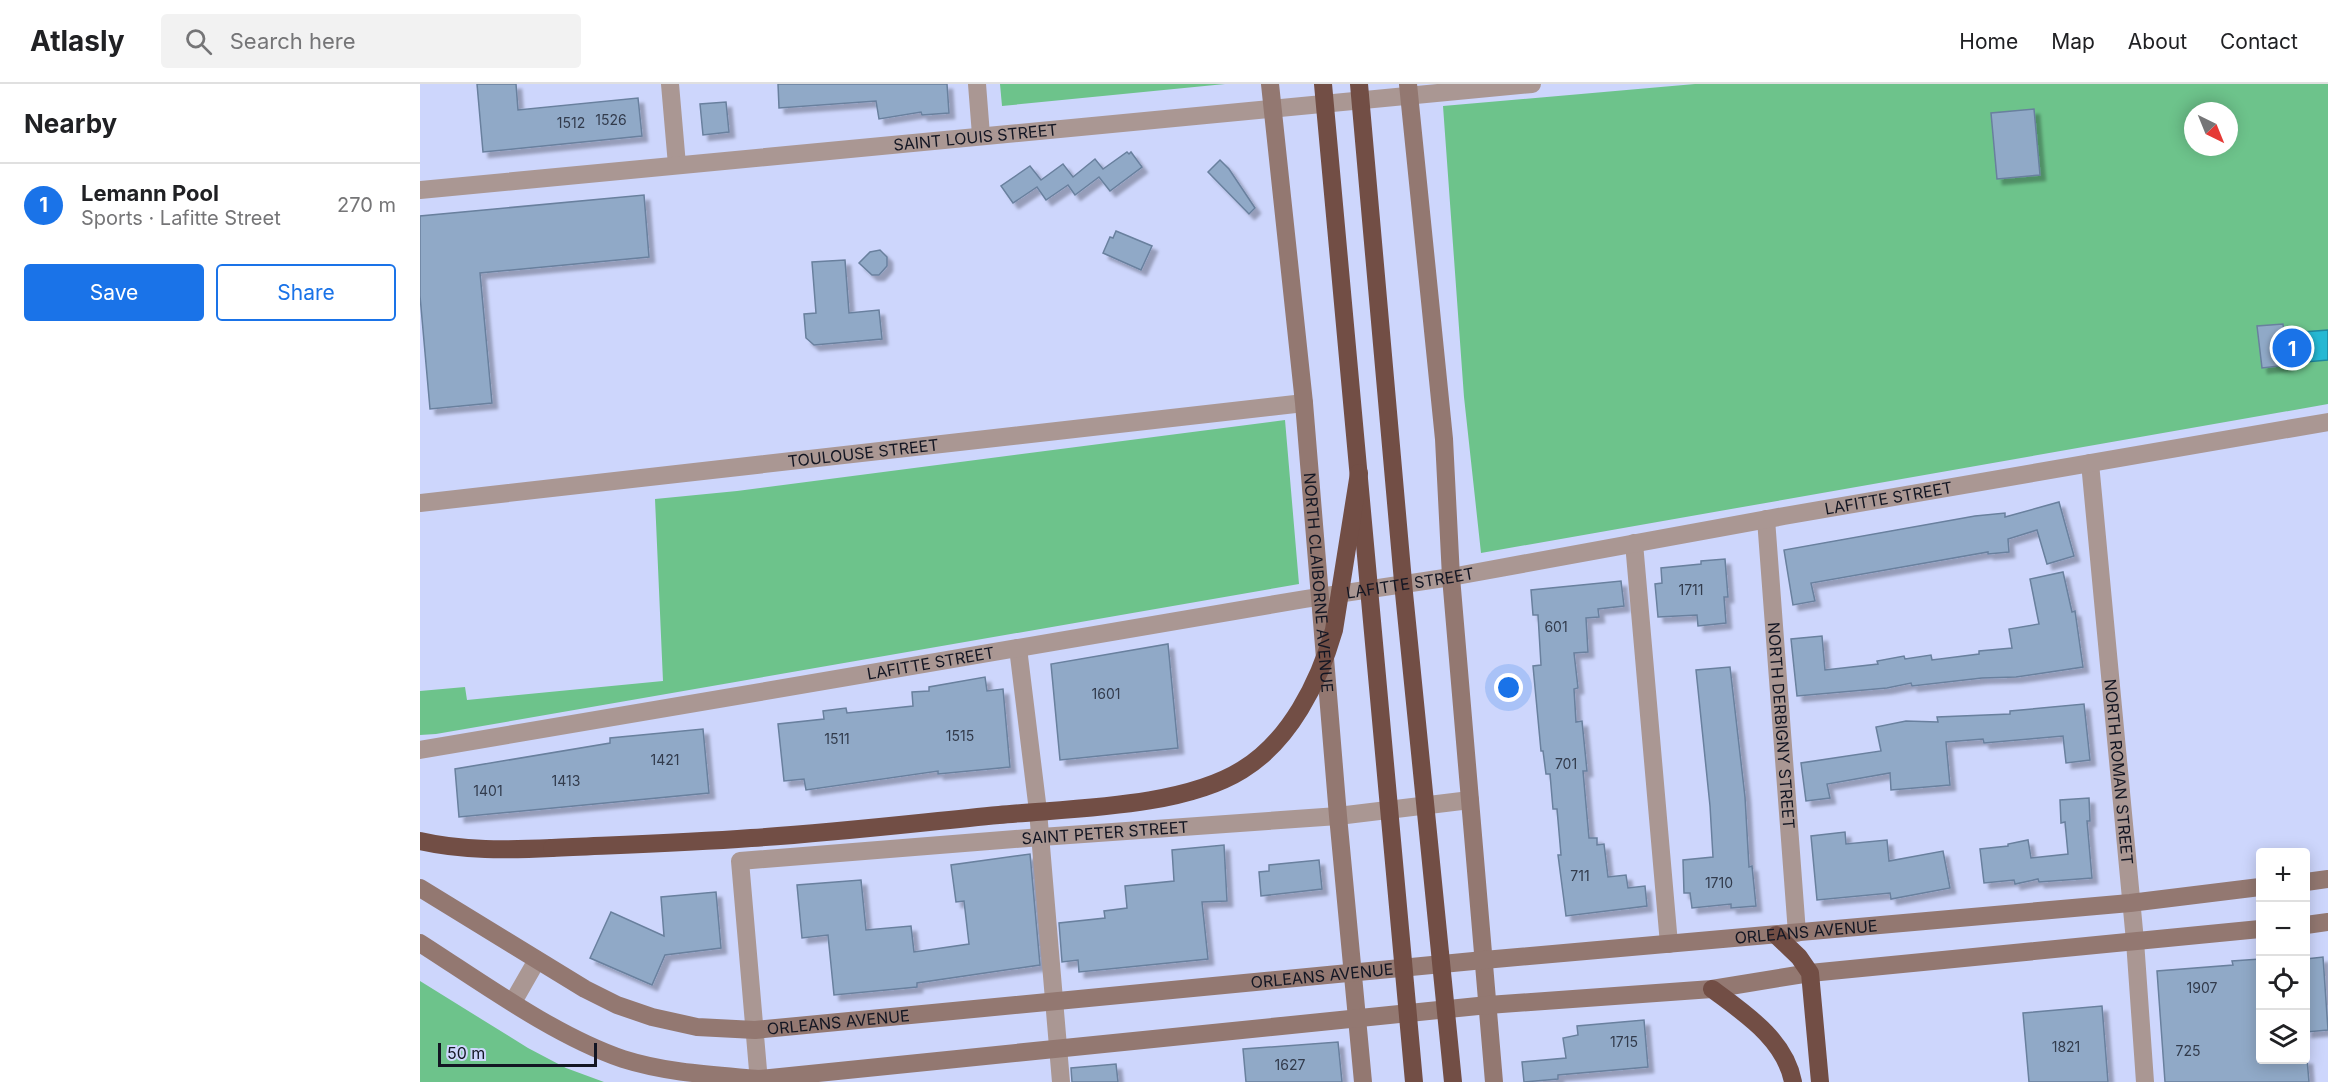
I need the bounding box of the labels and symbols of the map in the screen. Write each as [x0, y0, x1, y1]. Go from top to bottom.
north arrow [2184, 102, 2238, 156]
house number: 1526 [595, 111, 627, 128]
house number: 1512 [557, 114, 585, 131]
street label: SAINT LOUIS STREET [893, 119, 1058, 155]
pin: 1 [2272, 326, 2312, 370]
street label: TOULOUSE STREET [787, 434, 940, 471]
street label: NORTH CLAIBORNE AVENUE [1300, 472, 1338, 693]
street label: LAFITTE STREET [1823, 477, 1954, 519]
street label: LAFITTE STREET [1345, 563, 1476, 603]
house number: 1711 [1678, 581, 1704, 598]
house number: 601 [1544, 618, 1568, 635]
street label: NORTH DERBIGNY STREET [1764, 621, 1799, 830]
street label: LAFITTE STREET [865, 642, 996, 684]
your location [1494, 673, 1523, 702]
street label: NORTH ROMAN STREET [2100, 678, 2138, 865]
house number: 1601 [1092, 685, 1120, 702]
house number: 1515 [946, 727, 974, 744]
house number: 1511 [824, 730, 850, 747]
house number: 1421 [651, 751, 679, 768]
house number: 701 [1555, 755, 1577, 772]
house number: 1413 [552, 772, 580, 789]
house number: 1401 [473, 782, 503, 799]
street label: SAINT PETER STREET [1021, 817, 1189, 849]
house number: 711 [1570, 867, 1590, 884]
house number: 1710 [1705, 874, 1733, 891]
street label: ORLEANS AVENUE [1734, 915, 1878, 948]
street label: ORLEANS AVENUE [1250, 959, 1394, 992]
house number: 1907 [2187, 979, 2218, 996]
street label: ORLEANS AVENUE [766, 1005, 910, 1039]
house number: 1715 [1610, 1033, 1638, 1050]
house number: 1821 [2052, 1038, 2080, 1055]
scale bar [438, 1040, 597, 1068]
house number: 725 [2176, 1042, 2200, 1059]
house number: 1627 [1275, 1056, 1305, 1073]

